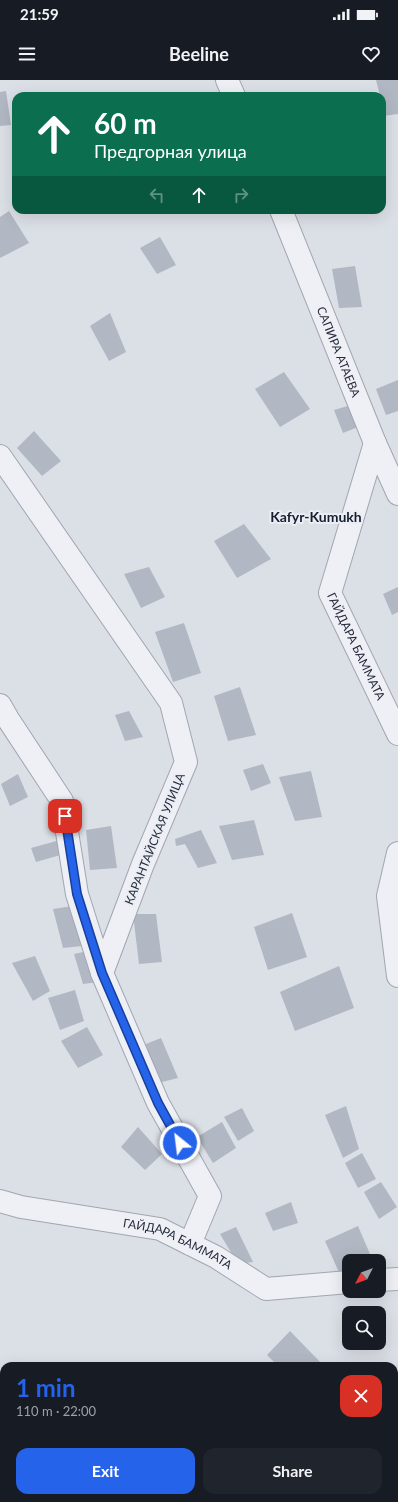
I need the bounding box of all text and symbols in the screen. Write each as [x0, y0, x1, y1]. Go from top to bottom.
text: 21:59 [20, 5, 59, 23]
icon: menu [16, 43, 38, 65]
text: Beeline [169, 43, 229, 65]
icon: heart [360, 43, 382, 65]
text: 60 m [94, 106, 157, 140]
icon: ahead [28, 108, 80, 160]
text: Предгорная улица [94, 140, 247, 162]
icon: left [146, 184, 168, 206]
icon: ahead [188, 184, 210, 206]
icon: right [230, 184, 252, 206]
street label: САПИРА АТАЕВА [314, 304, 364, 400]
district label: Kafyr-Kumukh [270, 508, 362, 525]
street label: ГАЙДАРА БАММАТА [324, 590, 389, 703]
street label: КАРАНТАЙСКАЯ УЛИЦА [121, 770, 188, 907]
pin [48, 799, 82, 833]
icon: arrive [54, 805, 76, 827]
position arrow [159, 1122, 201, 1164]
street label: ГАЙДАРА БАММАТА [122, 1215, 236, 1273]
north arrow [342, 1254, 386, 1298]
map controls [342, 1254, 386, 1350]
button: search [342, 1306, 386, 1350]
text: 1 min [16, 1373, 76, 1402]
button: close [340, 1375, 382, 1417]
text: 110 m · 22:00 [16, 1403, 96, 1419]
button: Exit [16, 1448, 195, 1494]
button: Share [203, 1448, 382, 1494]

